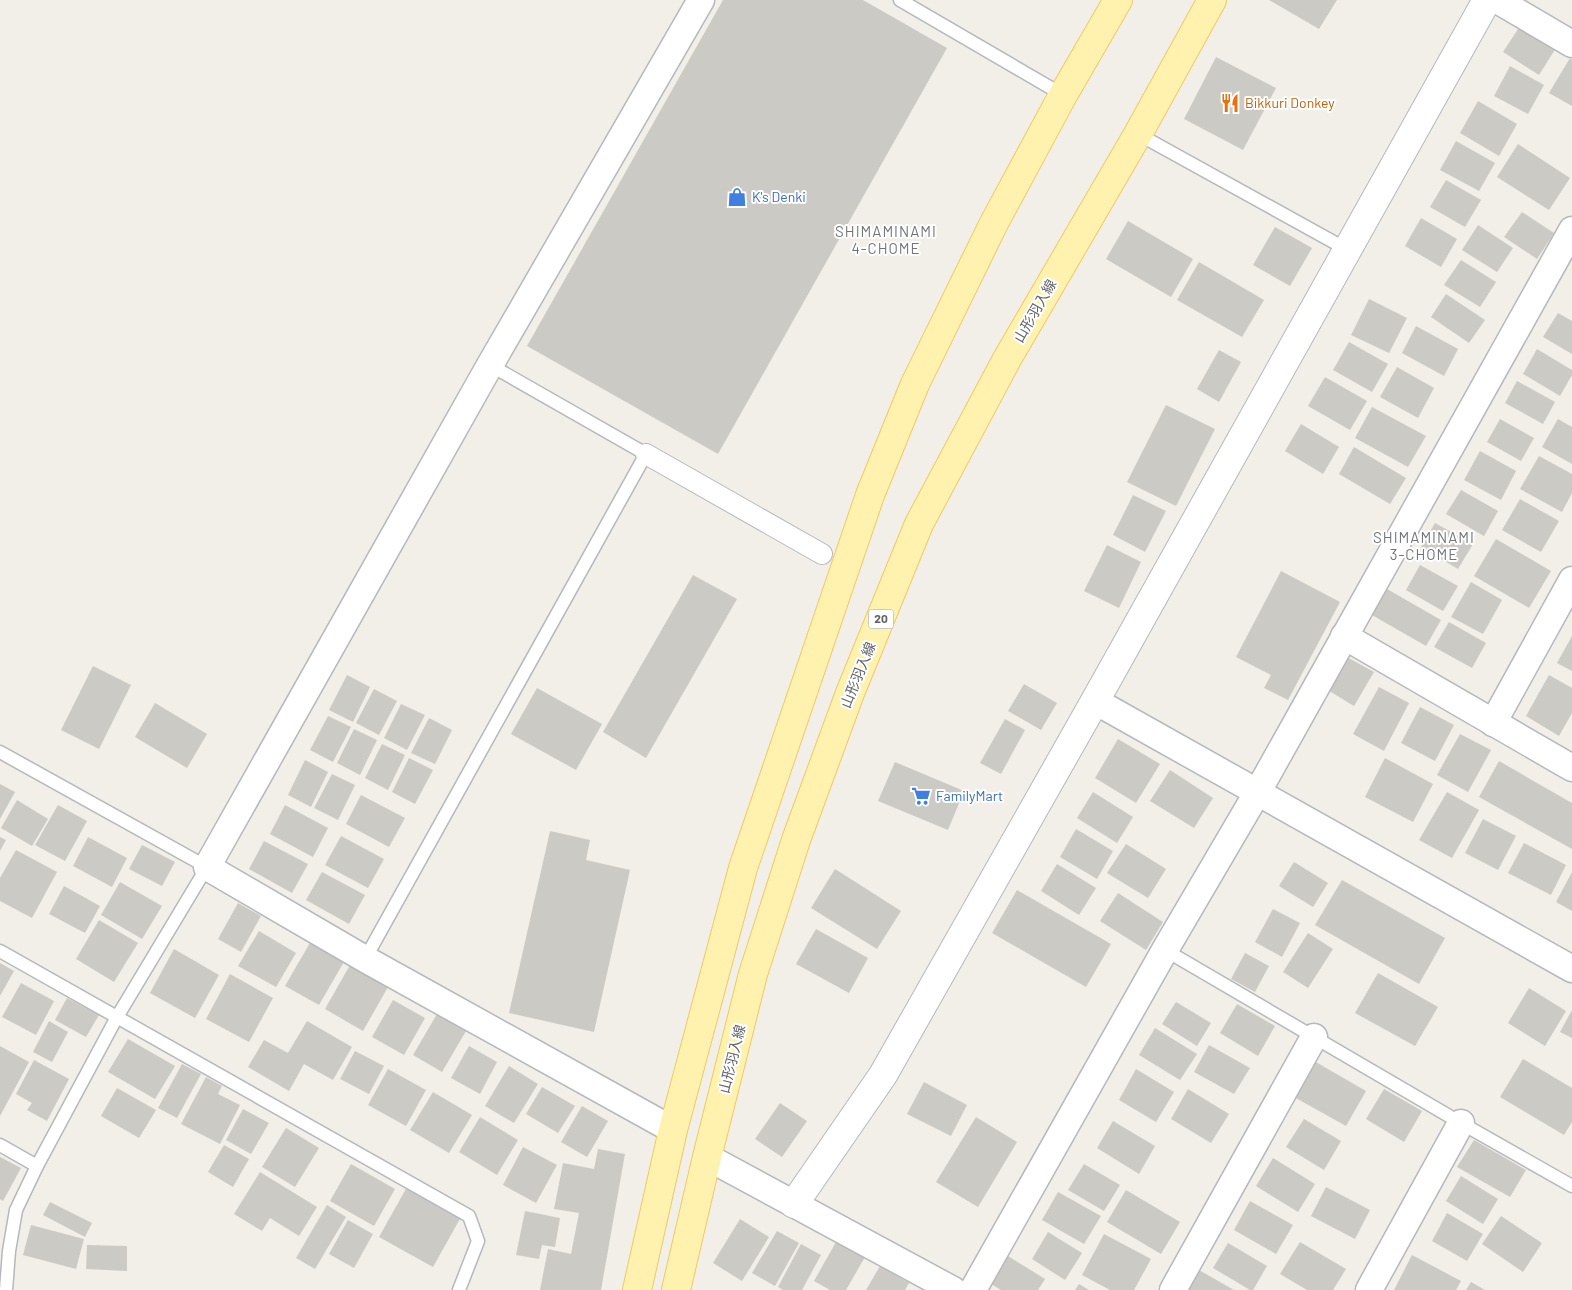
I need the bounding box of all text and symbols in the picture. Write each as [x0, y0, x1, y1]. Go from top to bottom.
restaurant icon: Bikkuri Donkey [1219, 92, 1241, 114]
place label: Bikkuri Donkey [1245, 94, 1335, 111]
shop icon: K's Denki [726, 186, 748, 208]
place label: K's Denki [752, 188, 806, 205]
district label: SHIMAMINAMI 4-CHOME [835, 222, 937, 257]
street label: 山形羽入線 [1010, 276, 1059, 345]
district label: SHIMAMINAMI 3-CHOME [1373, 528, 1475, 563]
road number: 20 [868, 610, 894, 628]
street label: 山形羽入線 [837, 639, 879, 710]
supermarket icon: FamilyMart [910, 785, 932, 807]
place label: FamilyMart [936, 787, 1003, 804]
street label: 山形羽入線 [715, 1023, 748, 1095]

